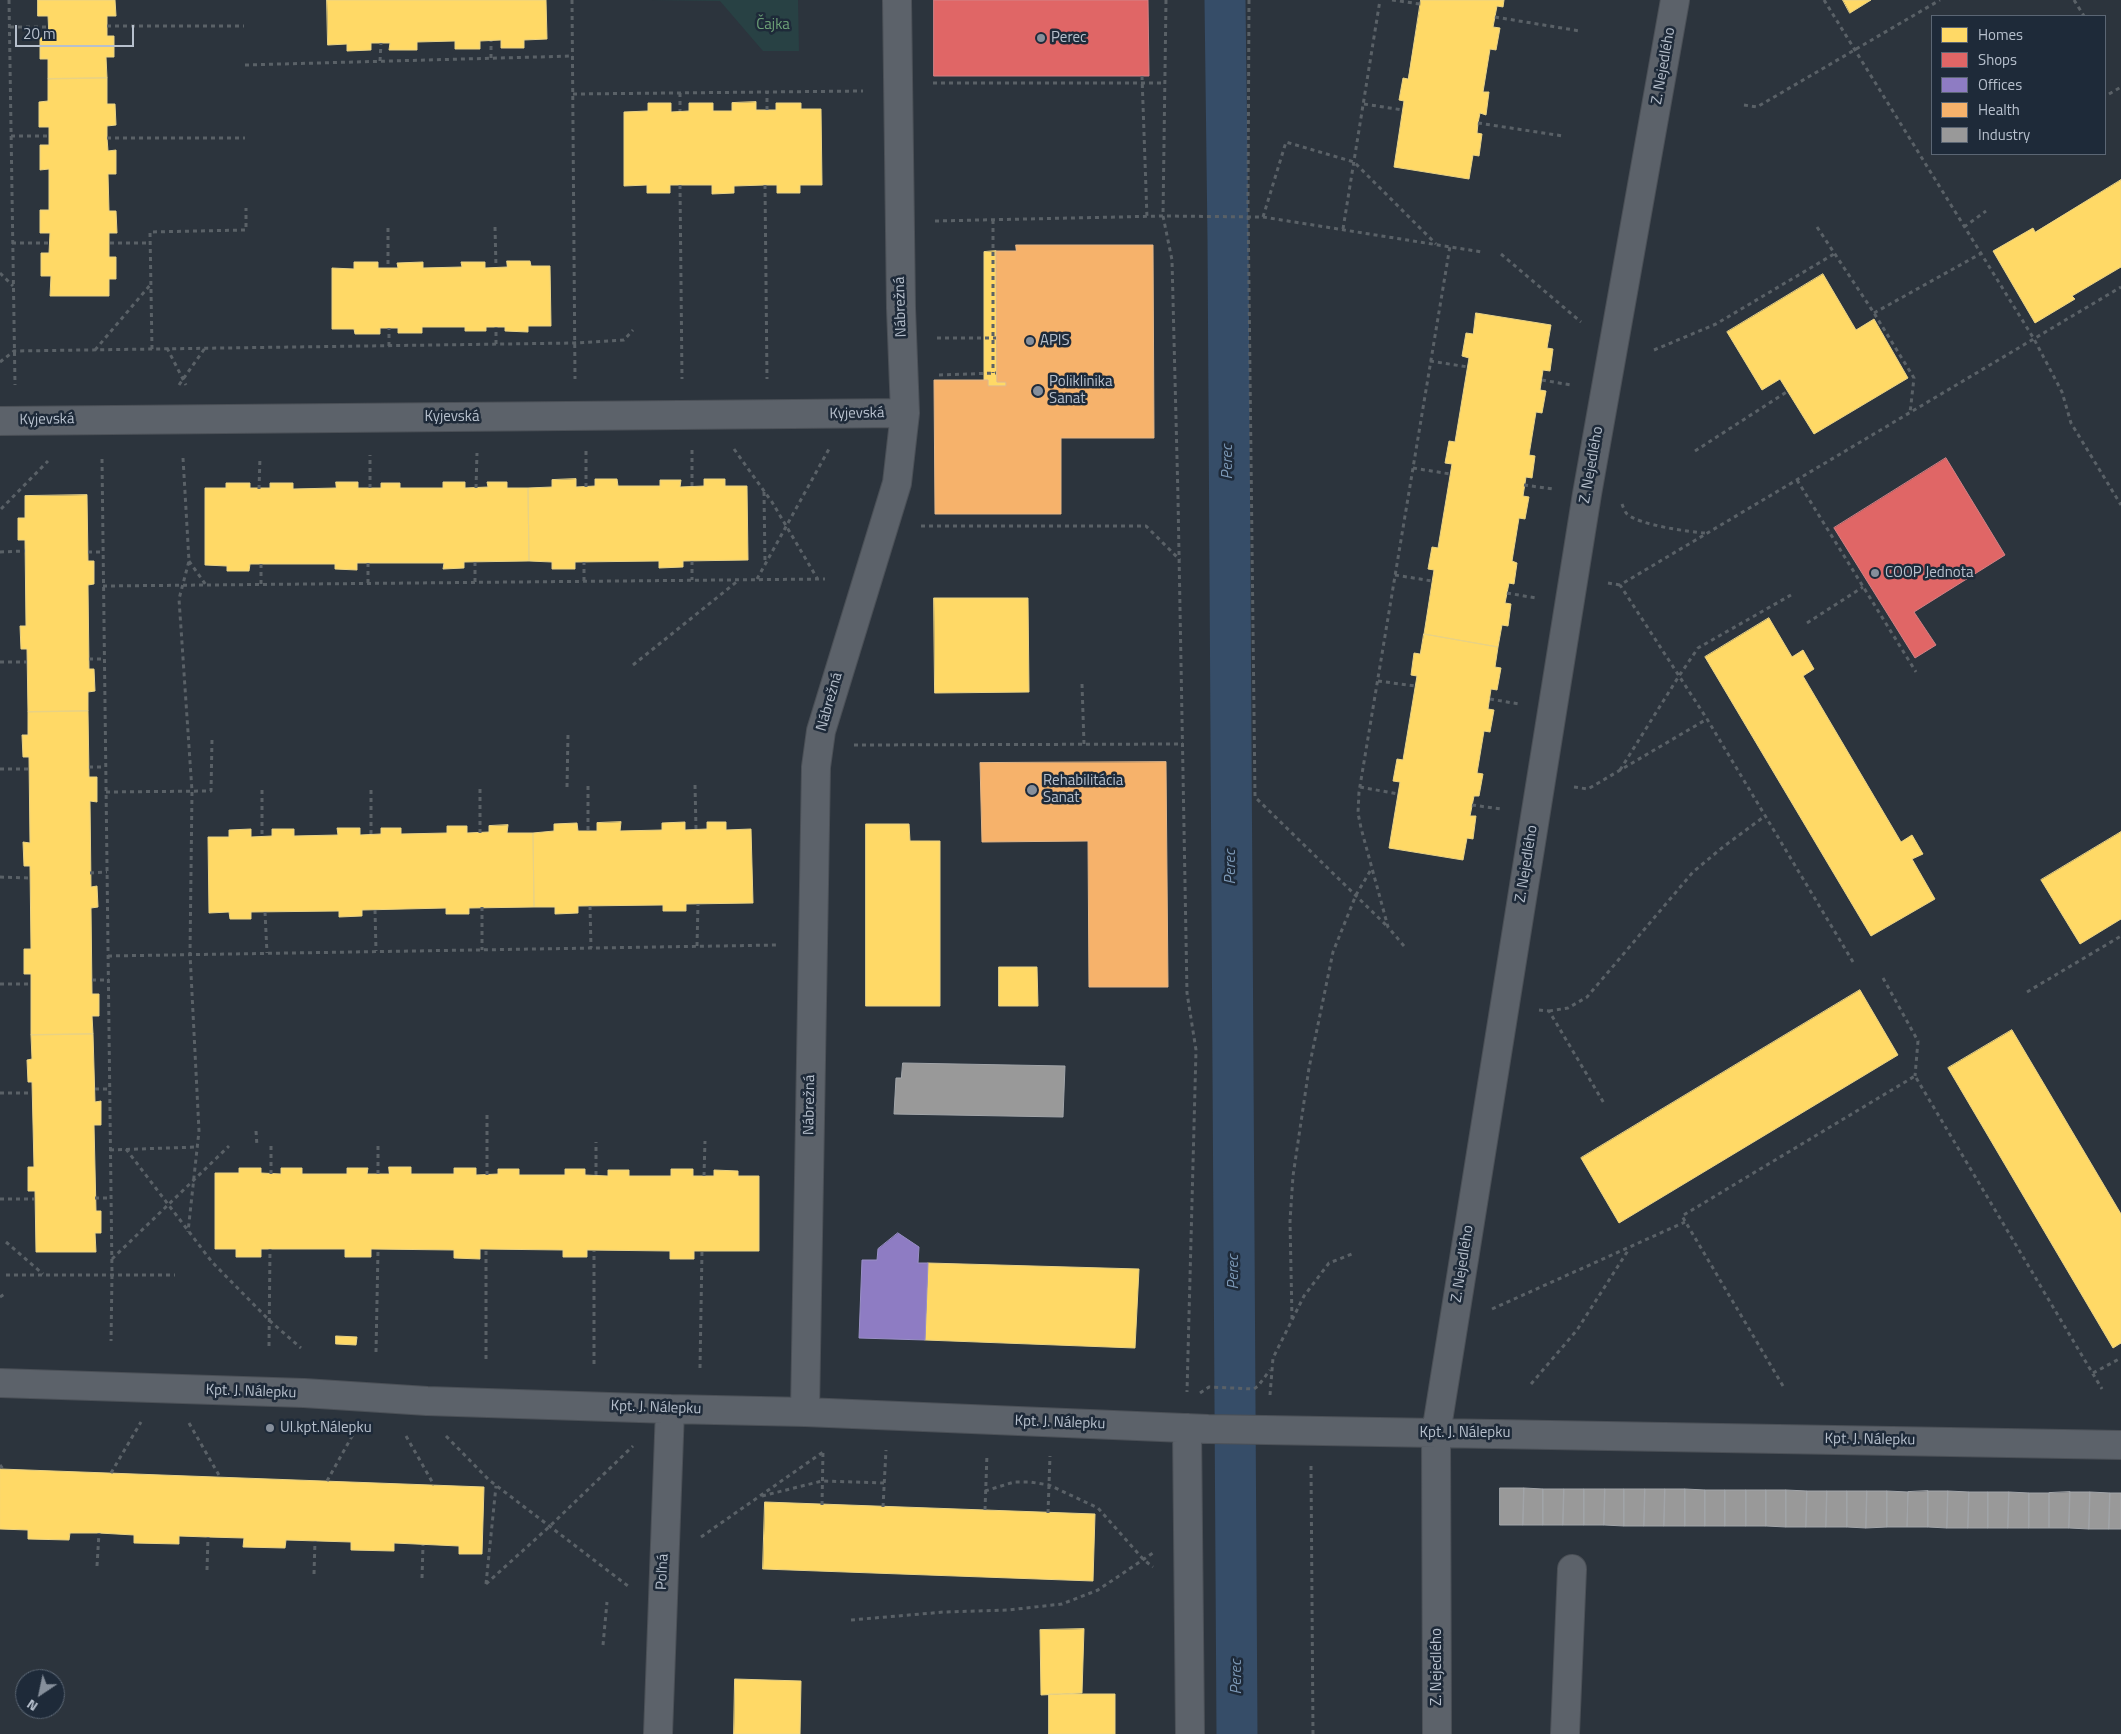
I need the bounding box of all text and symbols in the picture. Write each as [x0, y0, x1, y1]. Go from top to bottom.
scale bar [18, 15, 136, 47]
legend [1931, 15, 2106, 155]
park label: Čajka [756, 16, 790, 34]
text: 20 m [23, 22, 56, 45]
text: Homes [1978, 23, 2023, 46]
street label: Z. Nejedlého [1648, 26, 1680, 106]
place label: Perec [1051, 29, 1087, 47]
marker: Perec [1035, 32, 1047, 44]
text: Shops [1978, 48, 2017, 71]
text: Offices [1978, 73, 2022, 96]
text: Health [1978, 98, 2020, 121]
text: Industry [1978, 123, 2030, 146]
street label: Nábrežná [891, 276, 911, 338]
place label: APIS [1040, 332, 1070, 350]
marker: APIS [1024, 335, 1036, 347]
place label: Poliklinika Sanat [1049, 373, 1112, 408]
marker: Poliklinika Sanat [1031, 384, 1045, 398]
street label: Kyjevská [829, 405, 885, 423]
street label: Kyjevská [425, 408, 479, 426]
street label: Kyjevská [19, 411, 75, 429]
street label: Z. Nejedlého [1576, 425, 1608, 505]
water label: Perec [1218, 445, 1238, 479]
place label: COOP Jednota [1885, 564, 1973, 582]
marker: COOP Jednota [1869, 567, 1881, 579]
street label: Nábrežná [813, 670, 847, 734]
place label: Rehabilitácia Sanat [1043, 772, 1123, 807]
marker: Rehabilitácia Sanat [1025, 783, 1039, 797]
street label: Z. Nejedlého [1512, 824, 1542, 904]
water label: Perec [1221, 850, 1241, 884]
street label: Nábrežná [800, 1075, 820, 1135]
street label: Z. Nejedlého [1448, 1224, 1478, 1304]
water label: Perec [1224, 1255, 1244, 1289]
street label: Kpt. J. Nálepku [205, 1381, 297, 1403]
street label: Kpt. J. Nálepku [610, 1397, 702, 1419]
street label: Kpt. J. Nálepku [1014, 1412, 1106, 1434]
place label: Ul.kpt.Nálepku [280, 1419, 372, 1437]
marker: Ul.kpt.Nálepku [264, 1422, 276, 1434]
street label: Kpt. J. Nálepku [1420, 1424, 1510, 1442]
street label: Kpt. J. Nálepku [1824, 1430, 1916, 1450]
street label: Poľná [653, 1553, 673, 1591]
street label: Z. Nejedlého [1428, 1628, 1446, 1706]
water label: Perec [1227, 1660, 1247, 1694]
north arrow [15, 1669, 65, 1719]
text: N [22, 1695, 42, 1717]

